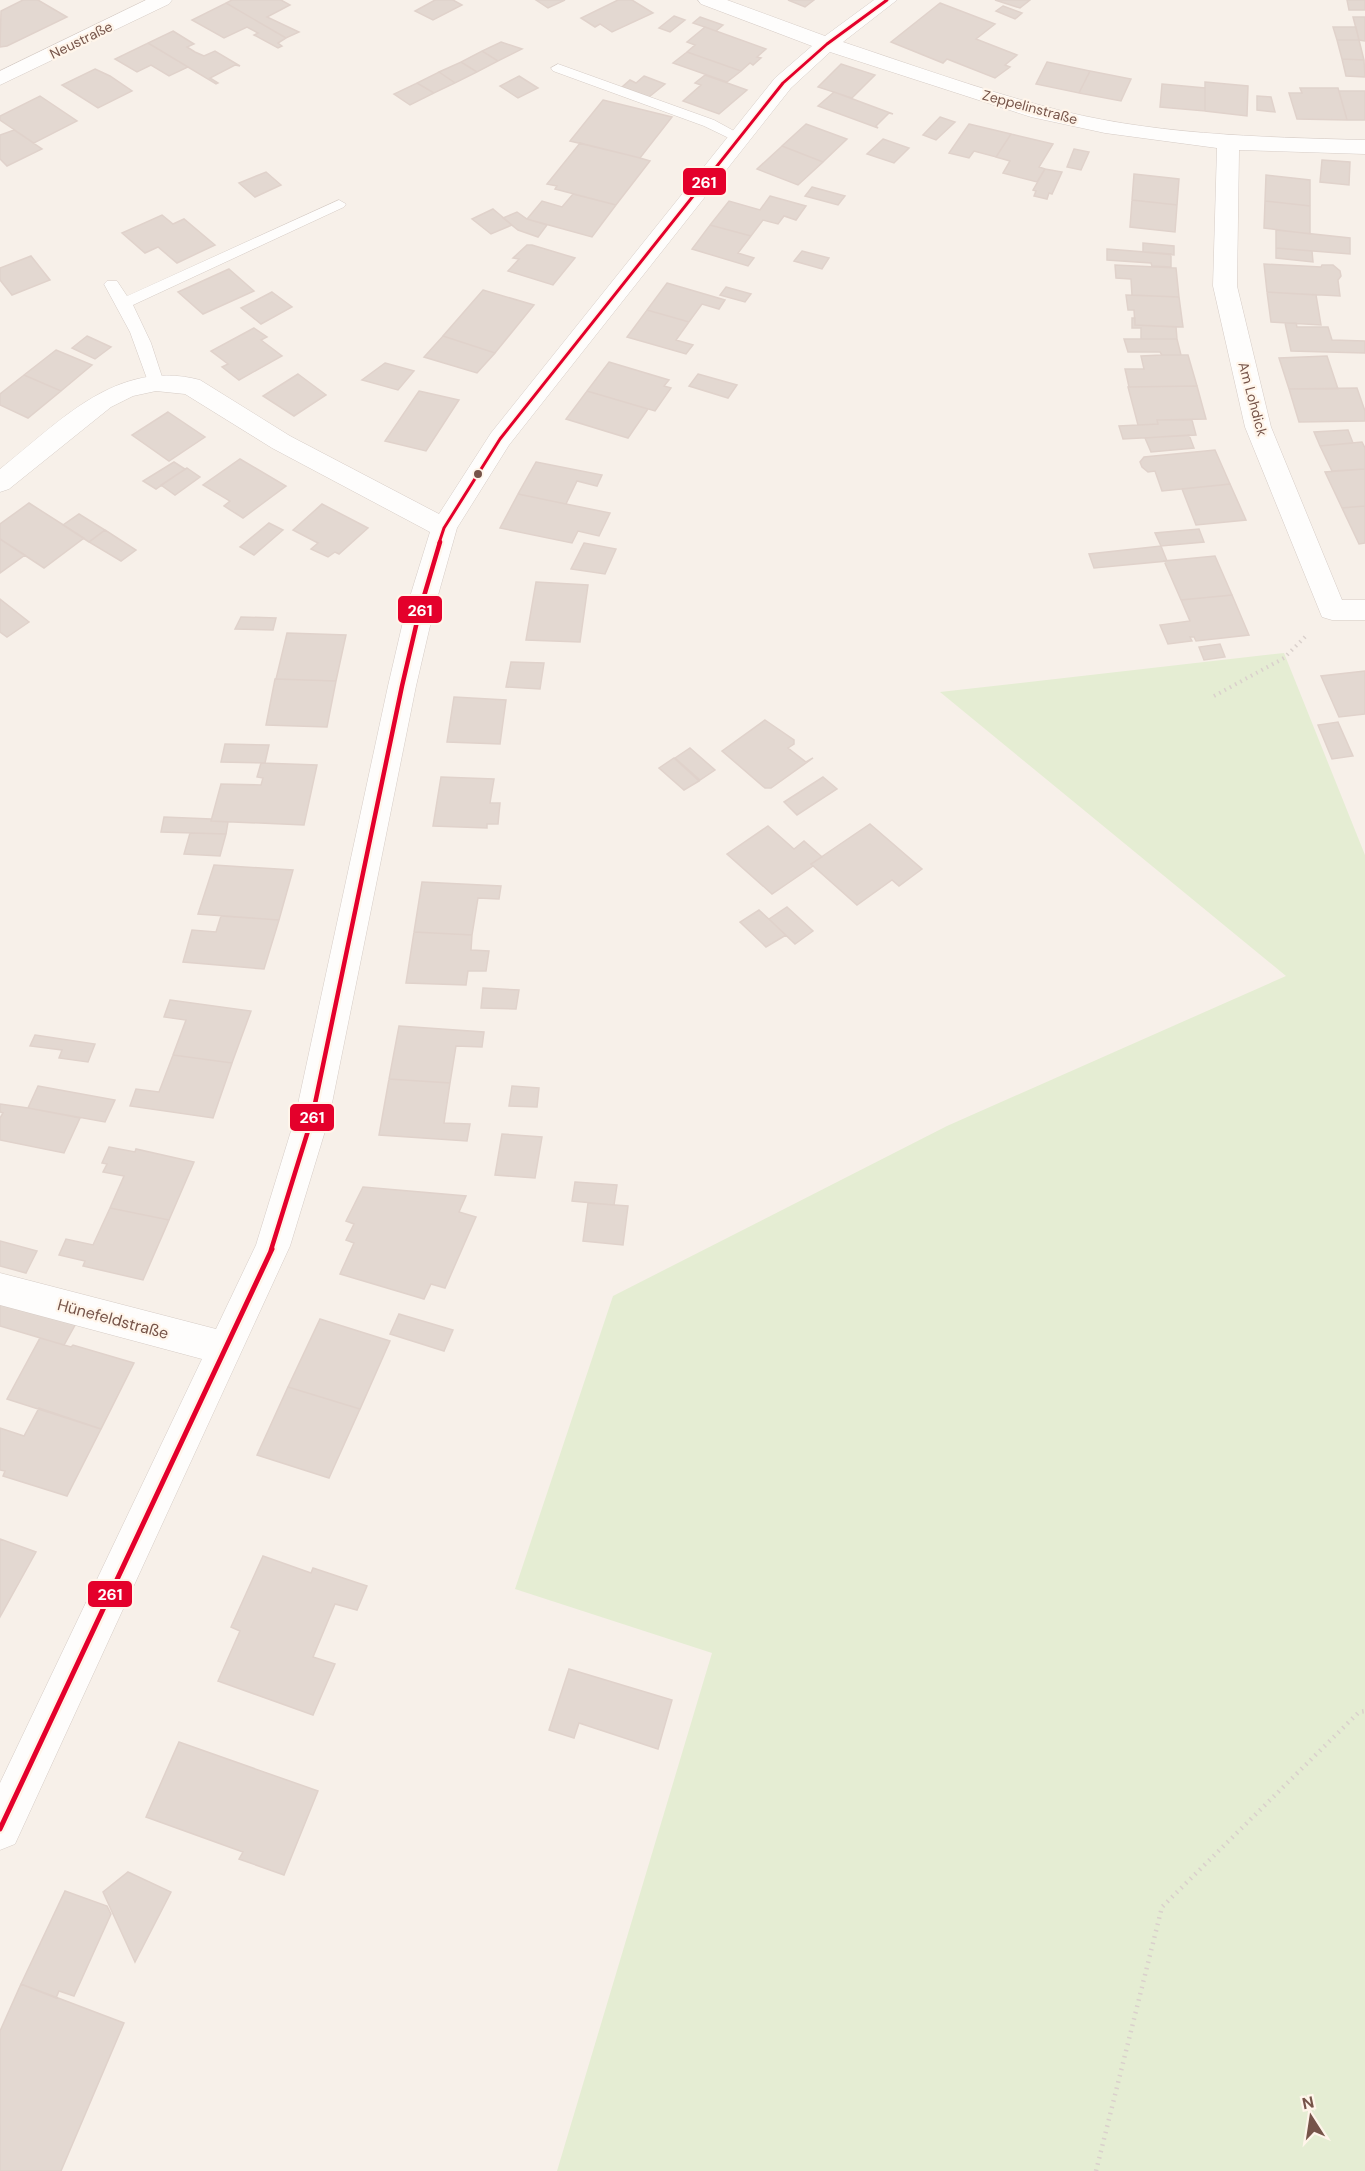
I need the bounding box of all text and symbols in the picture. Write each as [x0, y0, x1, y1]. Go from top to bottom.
street label: Neustraße [47, 17, 115, 63]
street label: Zeppelinstraße [981, 86, 1079, 128]
line badge: 261 [682, 167, 727, 196]
text: 261 [691, 172, 717, 193]
street label: Am Lohdick [1234, 360, 1272, 438]
unlabelled marker [472, 468, 484, 480]
line badge: 261 [397, 595, 443, 624]
text: 261 [407, 600, 433, 621]
line badge: 261 [289, 1103, 335, 1132]
text: 261 [299, 1107, 325, 1128]
street label: Hünefeldstraße [55, 1294, 171, 1344]
line badge: 261 [87, 1580, 133, 1608]
text: 261 [97, 1584, 123, 1605]
north arrow [1281, 2087, 1341, 2147]
text: N [1300, 2091, 1316, 2114]

